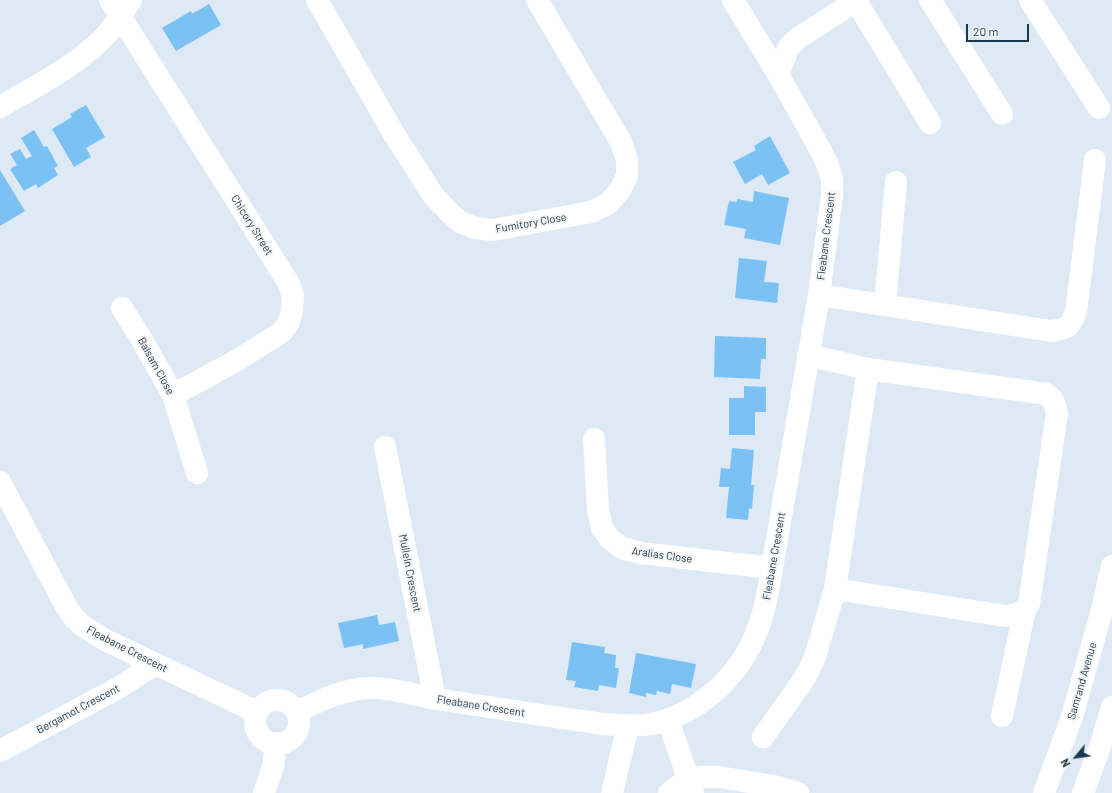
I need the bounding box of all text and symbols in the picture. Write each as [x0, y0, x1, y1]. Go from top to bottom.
scale bar [968, 16, 1031, 42]
text: 20 m [973, 24, 999, 38]
street label: Fleabane Crescent [814, 191, 838, 281]
street label: Chicory Street [228, 192, 276, 258]
street label: Fumitory Close [495, 210, 567, 236]
street label: Balsam Close [135, 335, 177, 397]
street label: Fleabane Crescent [760, 511, 788, 601]
street label: MulleIn Crescent [396, 533, 424, 613]
street label: Aralias Close [631, 544, 693, 566]
street label: Fleabane Crescent [84, 623, 170, 675]
street label: Samrand Avenue [1065, 641, 1099, 721]
street label: Bergamot Crescent [34, 681, 122, 737]
street label: Fleabane Crescent [436, 693, 526, 719]
north arrow [1056, 737, 1096, 777]
text: N [1058, 757, 1073, 769]

